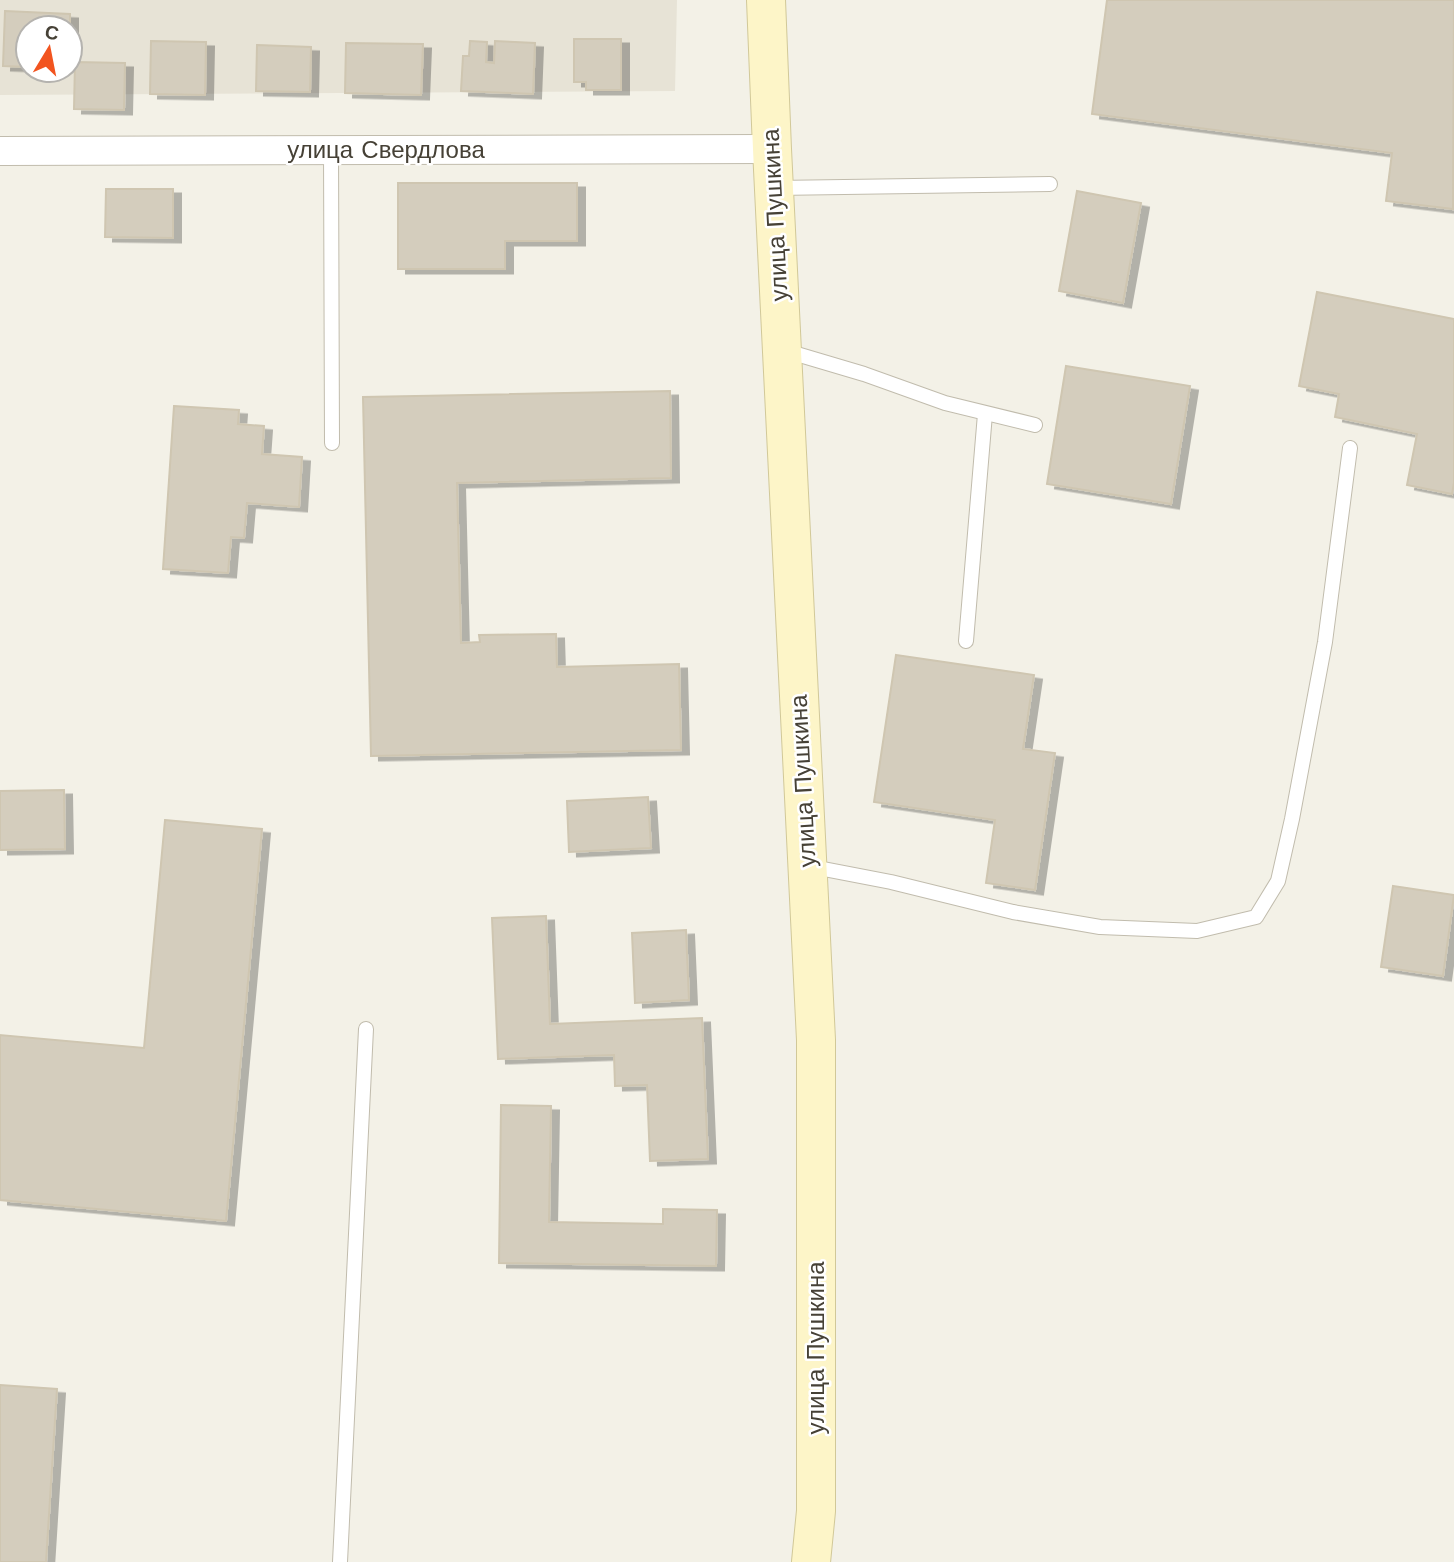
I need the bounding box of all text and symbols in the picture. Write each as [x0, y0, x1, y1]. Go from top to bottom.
north arrow [14, 14, 84, 84]
text: С [43, 20, 61, 45]
street label: улица Пушкина [756, 127, 794, 302]
street label: улица Свердлова [287, 136, 485, 164]
street label: улица Пушкина [784, 693, 822, 868]
street label: улица Пушкина [802, 1261, 830, 1435]

